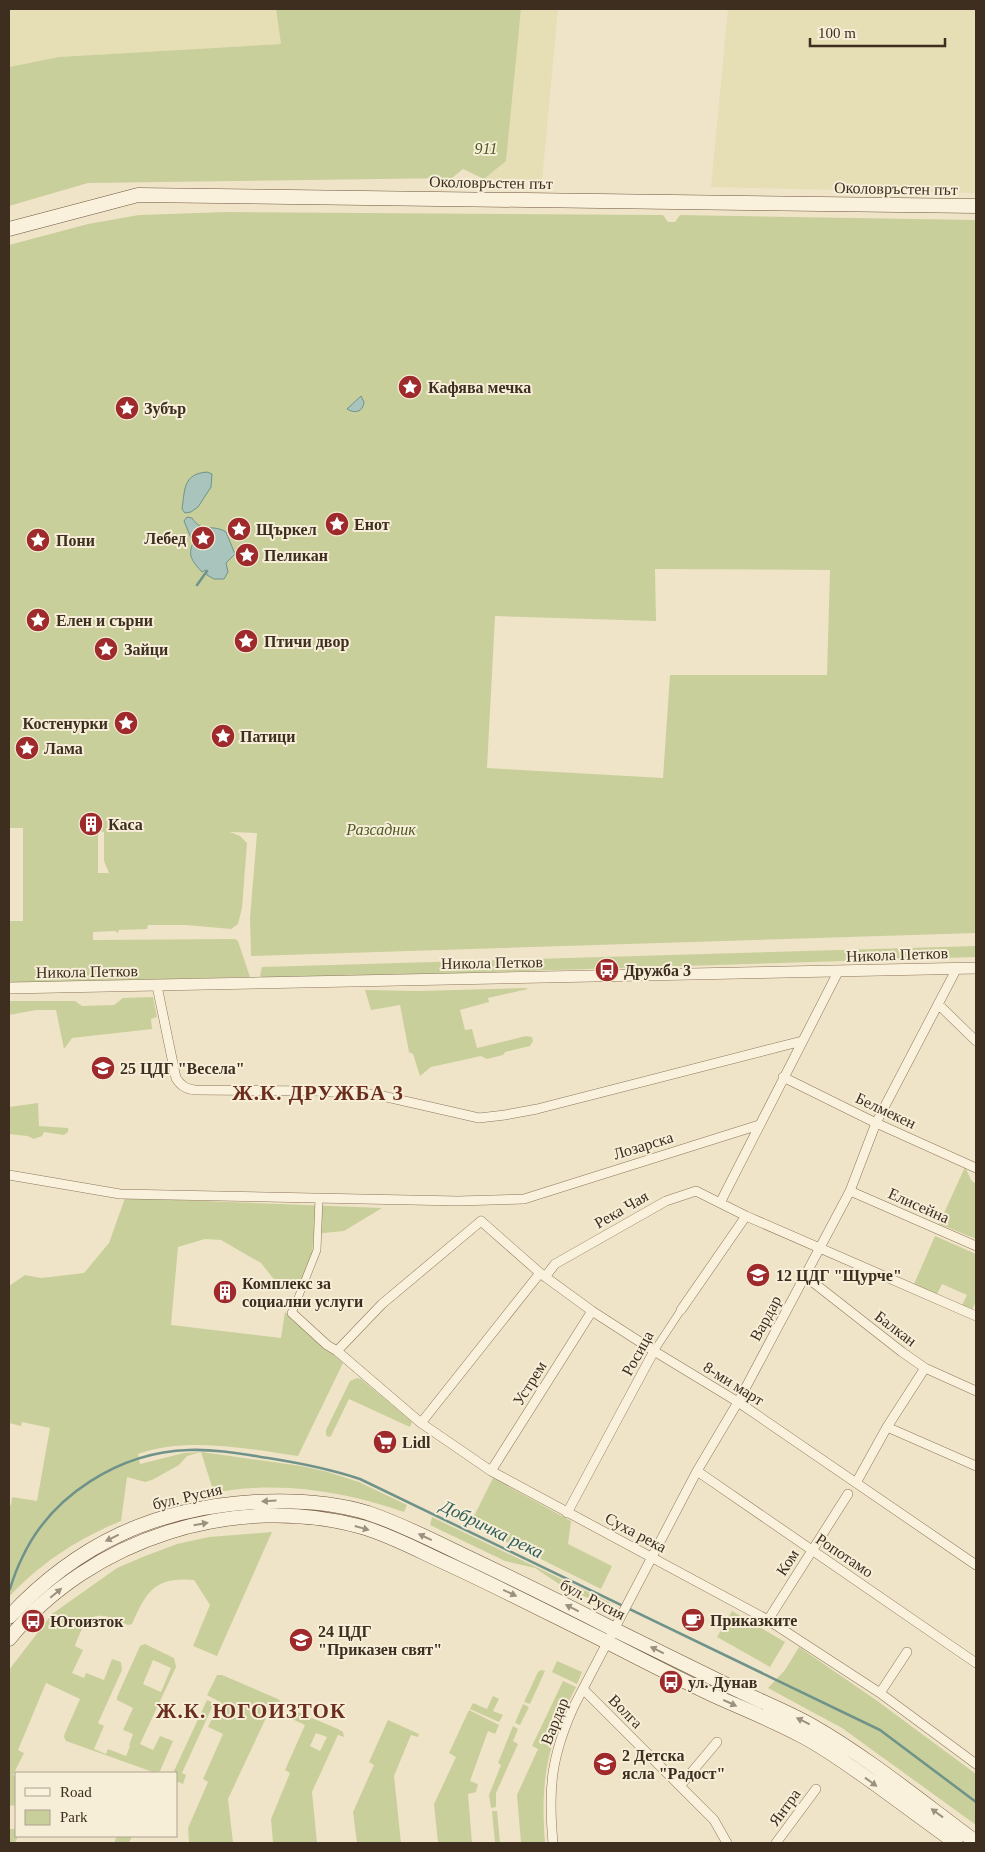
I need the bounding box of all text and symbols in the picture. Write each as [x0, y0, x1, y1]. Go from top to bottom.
scale bar [810, 15, 945, 47]
text: 100 m [818, 25, 856, 41]
park label: 911 [475, 140, 497, 157]
street label: Околовръстен път [429, 173, 553, 193]
street label: Околовръстен път [834, 179, 958, 199]
place icon: Кафява мечка [397, 374, 423, 400]
place label: Кафява мечка [428, 379, 531, 397]
place icon: Зубър [114, 395, 140, 421]
place label: Зубър [144, 400, 186, 418]
place icon: Енот [324, 511, 350, 537]
place icon: Щъркел [226, 516, 252, 542]
place label: Енот [354, 516, 390, 533]
place label: Щъркел [256, 521, 317, 539]
place icon: Лебед [190, 525, 216, 551]
place icon: Пони [25, 527, 51, 553]
place label: Лебед [144, 530, 186, 547]
place label: Пони [56, 532, 95, 549]
place icon: Пеликан [234, 542, 260, 568]
place label: Пеликан [264, 547, 328, 564]
place icon: Елен и сърни [25, 607, 51, 633]
place label: Елен и сърни [56, 612, 153, 630]
place icon: Птичи двор [233, 628, 259, 654]
place label: Птичи двор [264, 633, 349, 651]
place icon: Зайци [93, 636, 119, 662]
place label: Зайци [124, 641, 168, 658]
place icon: Костенурки [113, 710, 139, 736]
place label: Костенурки [23, 715, 108, 733]
place icon: Патици [210, 723, 236, 749]
place label: Патици [240, 728, 296, 745]
place icon: Лама [14, 735, 40, 761]
place label: Лама [44, 740, 83, 757]
building icon: Каса [78, 811, 104, 837]
place label: Каса [108, 816, 143, 833]
park label: Разсадник [345, 821, 416, 838]
street label: Никола Петков [846, 944, 949, 965]
street label: Никола Петков [441, 953, 544, 972]
bus stop icon: Дружба 3 [594, 957, 620, 983]
street label: Никола Петков [36, 962, 139, 981]
place label: Дружба 3 [624, 962, 691, 980]
school or university icon: 25 ЦДГ "Весела" [90, 1055, 116, 1081]
place label: 25 ЦДГ "Весела" [120, 1060, 245, 1078]
district label: Ж.К. ДРУЖБА 3 [232, 1081, 404, 1105]
street label: Белмекен [853, 1089, 919, 1132]
street label: Лозарска [611, 1128, 675, 1164]
street label: Елисейна [886, 1184, 952, 1226]
street label: Река Чая [591, 1187, 652, 1232]
school or university icon: 12 ЦДГ "Щурче" [745, 1262, 771, 1288]
place label: 12 ЦДГ "Щурче" [776, 1267, 902, 1285]
place label: Комплекс за социални услуги [242, 1275, 363, 1311]
building icon: Комплекс за социални услуги [212, 1279, 238, 1305]
street label: Вардар [746, 1293, 785, 1344]
street label: Балкан [872, 1307, 920, 1350]
street label: Росица [618, 1328, 657, 1379]
street label: Устрем [509, 1358, 550, 1409]
street label: 8-ми март [700, 1358, 767, 1409]
supermarket icon: Lidl [372, 1429, 398, 1455]
place label: Lidl [402, 1434, 431, 1451]
street label: бул. Русия [151, 1480, 224, 1514]
water label: Добричка река [436, 1495, 546, 1562]
one-way arrow [260, 1498, 276, 1506]
street label: Суха река [602, 1509, 669, 1557]
one-way arrow [193, 1520, 208, 1528]
one-way arrow [354, 1524, 369, 1532]
street label: Ропотамо [813, 1530, 877, 1581]
one-way arrow [418, 1533, 432, 1541]
one-way arrow [105, 1534, 119, 1542]
street label: Ком [773, 1546, 802, 1579]
street label: бул. Русия [557, 1576, 629, 1624]
one-way arrow [49, 1587, 61, 1599]
one-way arrow [503, 1590, 517, 1598]
one-way arrow [564, 1604, 579, 1612]
cafe icon: Приказките [680, 1607, 706, 1633]
bus stop icon: Югоизток [20, 1608, 46, 1634]
place label: Приказките [710, 1612, 797, 1630]
place label: Югоизток [50, 1613, 124, 1630]
place label: 24 ЦДГ "Приказен свят" [318, 1623, 442, 1659]
school or university icon: 24 ЦДГ "Приказен свят" [288, 1627, 314, 1653]
one-way arrow [650, 1646, 664, 1654]
bus stop icon: ул. Дунав [658, 1669, 684, 1695]
place label: ул. Дунав [688, 1674, 758, 1692]
street label: Волга [605, 1691, 646, 1732]
street label: Вардар [537, 1695, 572, 1747]
district label: Ж.К. ЮГОИЗТОК [156, 1699, 346, 1723]
one-way arrow [723, 1699, 737, 1707]
one-way arrow [796, 1717, 810, 1725]
place label: 2 Детска ясла "Радост" [622, 1747, 725, 1782]
school or university icon: 2 Детска ясла "Радост" [592, 1751, 618, 1777]
legend [15, 1772, 178, 1837]
one-way arrow [864, 1776, 877, 1787]
text: Road [60, 1784, 92, 1800]
street label: Янтра [765, 1785, 804, 1830]
one-way arrow [930, 1808, 944, 1818]
text: Park [60, 1809, 88, 1825]

